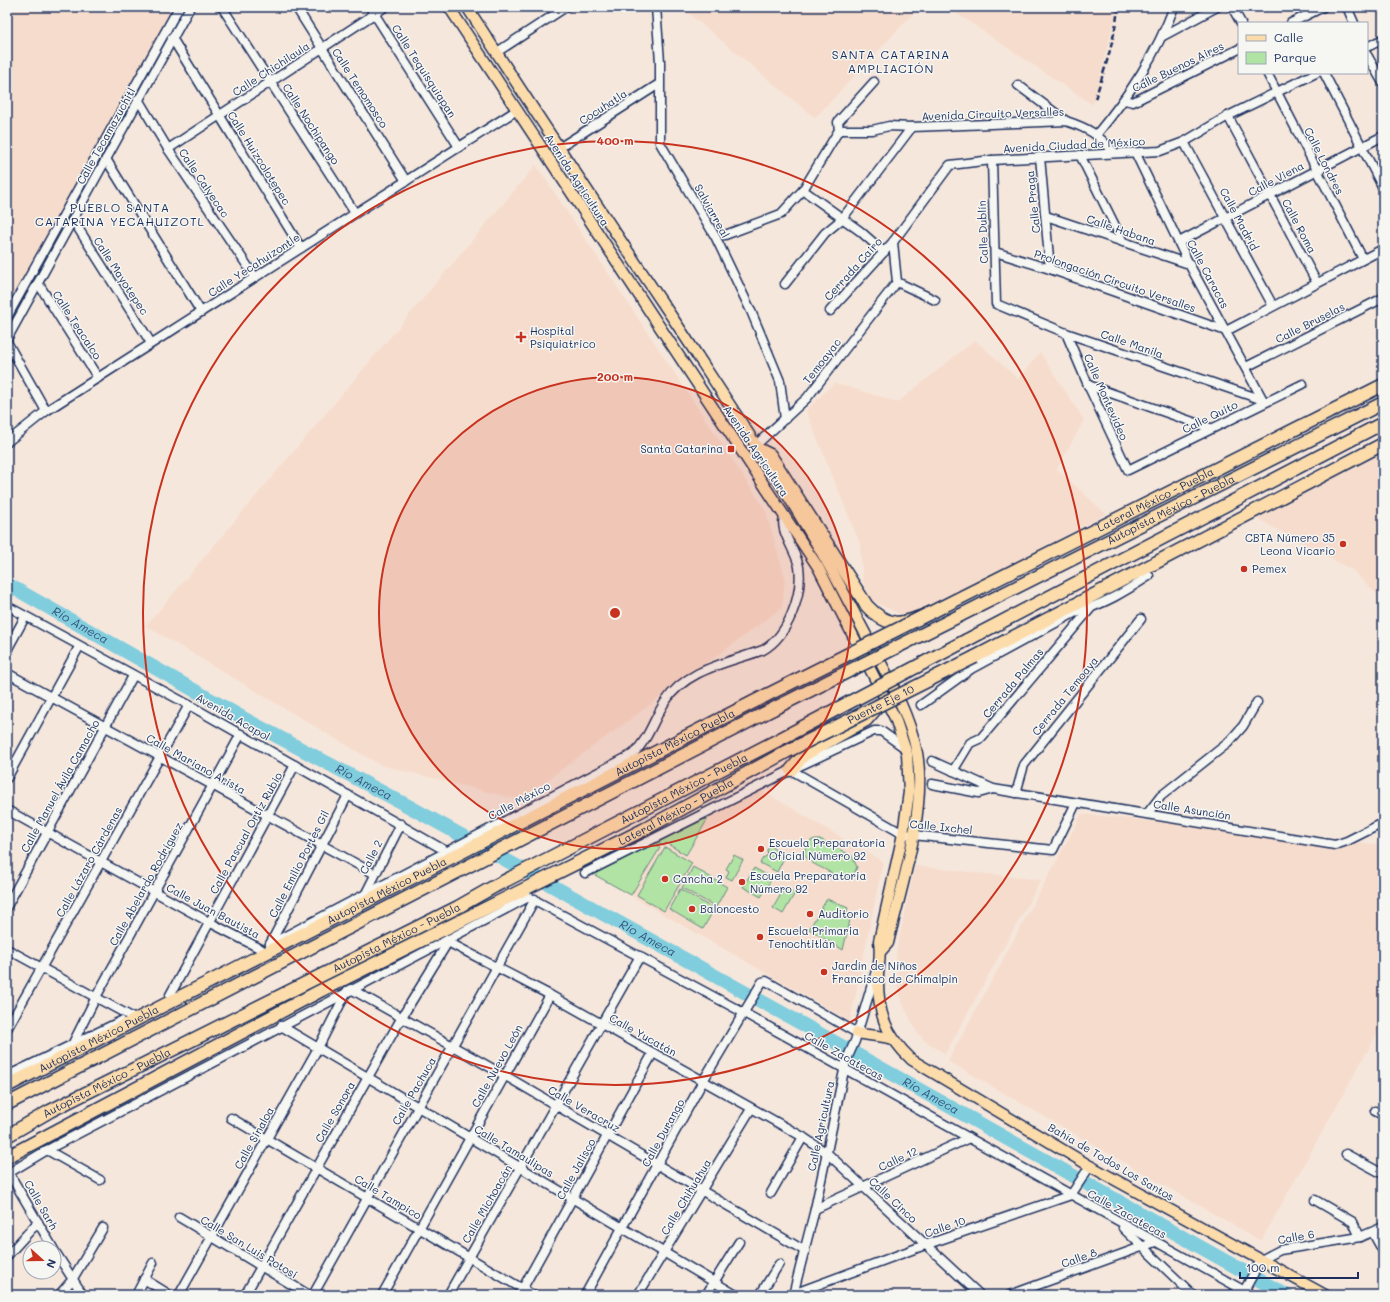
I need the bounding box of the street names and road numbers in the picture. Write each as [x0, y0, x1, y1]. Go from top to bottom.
street label: Calle Tequisquiapan [389, 21, 460, 120]
street label: Calle Chichilaula [229, 38, 312, 99]
street label: Calle Buenos Aires [1129, 38, 1226, 95]
street label: Calle Temomosco [329, 45, 392, 131]
street label: Calle Nochipango [280, 80, 344, 168]
street label: Calle Tecamazuchitl [73, 85, 138, 187]
street label: Cocuhatla [576, 85, 630, 128]
street label: Avenida Circuito Versalles [921, 104, 1065, 123]
street label: Calle Huizcolotepec [224, 108, 294, 207]
street label: Calle Londres [1301, 125, 1348, 197]
street label: Avenida Agricultura [542, 131, 613, 229]
street label: Avenida Ciudad de México [1003, 133, 1146, 156]
street label: Calle Calyecac [176, 145, 233, 220]
street label: Calle Viena [1245, 158, 1306, 199]
street label: Calle Praga [1022, 170, 1043, 234]
street label: Salviarreal [692, 181, 733, 240]
street label: Calle Madrid [1217, 185, 1262, 253]
street label: Calle Roma [1279, 196, 1320, 256]
street label: Calle Dublín [974, 200, 991, 264]
street label: Calle Habana [1085, 211, 1158, 248]
street label: Calle Yecahuizontle [205, 229, 303, 300]
street label: Calle Mayotepec [91, 234, 152, 318]
street label: Cerrada Cairo [820, 234, 885, 303]
street label: Calle Caracas [1184, 237, 1233, 311]
street label: Prolongación Circuito Versalles [1032, 246, 1198, 315]
street label: Calle Teacalco [50, 287, 106, 363]
street label: Calle Bruselas [1272, 299, 1347, 346]
street label: Calle Manila [1099, 326, 1166, 361]
street label: Temoayac [799, 335, 844, 387]
street label: Calle Montevideo [1081, 351, 1132, 443]
street label: Calle Quito [1180, 396, 1240, 436]
street label: Avenida Agricultura [720, 402, 793, 500]
street label: Lateral México - Puebla [1094, 463, 1216, 535]
street label: Autopista México - Puebla [1104, 471, 1237, 548]
street label: Cerrada Palmas [979, 644, 1046, 721]
street label: Cerrada Temoaya [1028, 653, 1101, 738]
street label: Puente Eje 10 [845, 681, 917, 727]
street label: Avenida Acapol [194, 689, 273, 744]
street label: Autopista México Puebla [612, 705, 737, 779]
street label: Calle Manuel Ávila Camacho [17, 716, 103, 855]
street label: Calle Mariano Arista [144, 730, 249, 797]
street label: Autopista México - Puebla [617, 749, 750, 827]
street label: Calle Pascual Ortiz Rubio [206, 769, 286, 896]
street label: Lateral México - Puebla [616, 774, 736, 848]
street label: Calle México [485, 778, 553, 823]
street label: Calle Asunción [1152, 796, 1232, 823]
street label: Calle Lázaro Cárdenas [52, 804, 125, 920]
street label: Calle Emilio Portes Gil [265, 807, 332, 920]
street label: Calle Ixchel [909, 816, 973, 837]
street label: Calle Abelardo Rodríguez [105, 819, 186, 948]
street label: Calle 2 [356, 837, 386, 877]
street label: Autopista México Puebla [324, 853, 449, 927]
street label: Calle Juan Bautista [164, 880, 263, 942]
street label: Autopista México - Puebla [330, 899, 463, 976]
street label: Autopista México Puebla [36, 1001, 161, 1076]
street label: Calle Yucatán [607, 1010, 680, 1059]
street label: Calle Nuevo León [468, 1022, 526, 1110]
street label: Calle Zacatecas [802, 1028, 887, 1084]
street label: Autopista México - Puebla [40, 1044, 173, 1121]
street label: Calle Pachuca [388, 1054, 439, 1127]
street label: Calle Sonora [311, 1078, 358, 1145]
street label: Calle Agricultura [804, 1079, 837, 1172]
street label: Calle Veracruz [545, 1082, 623, 1135]
street label: Calle Durango [638, 1096, 688, 1169]
street label: Calle Sinaloa [230, 1104, 277, 1172]
street label: Bahía de Todos Los Santos [1046, 1119, 1177, 1204]
street label: Calle Tamaulipas [472, 1121, 557, 1180]
street label: Calle Jalisco [553, 1135, 599, 1202]
street label: Calle 12 [876, 1143, 920, 1174]
street label: Calle Chihuahua [657, 1156, 714, 1238]
street label: Calle Michoacán [458, 1162, 515, 1246]
street label: Calle Tampico [352, 1171, 425, 1223]
street label: Calle Cinco [866, 1173, 921, 1226]
street label: Calle Sarh [21, 1177, 62, 1232]
street label: Calle Zacatecas [1085, 1186, 1170, 1242]
street label: Calle San Luis Potosí [198, 1212, 301, 1282]
street label: Calle 10 [922, 1212, 967, 1240]
street label: Calle 6 [1276, 1226, 1316, 1247]
street label: Calle 8 [1059, 1244, 1099, 1271]

